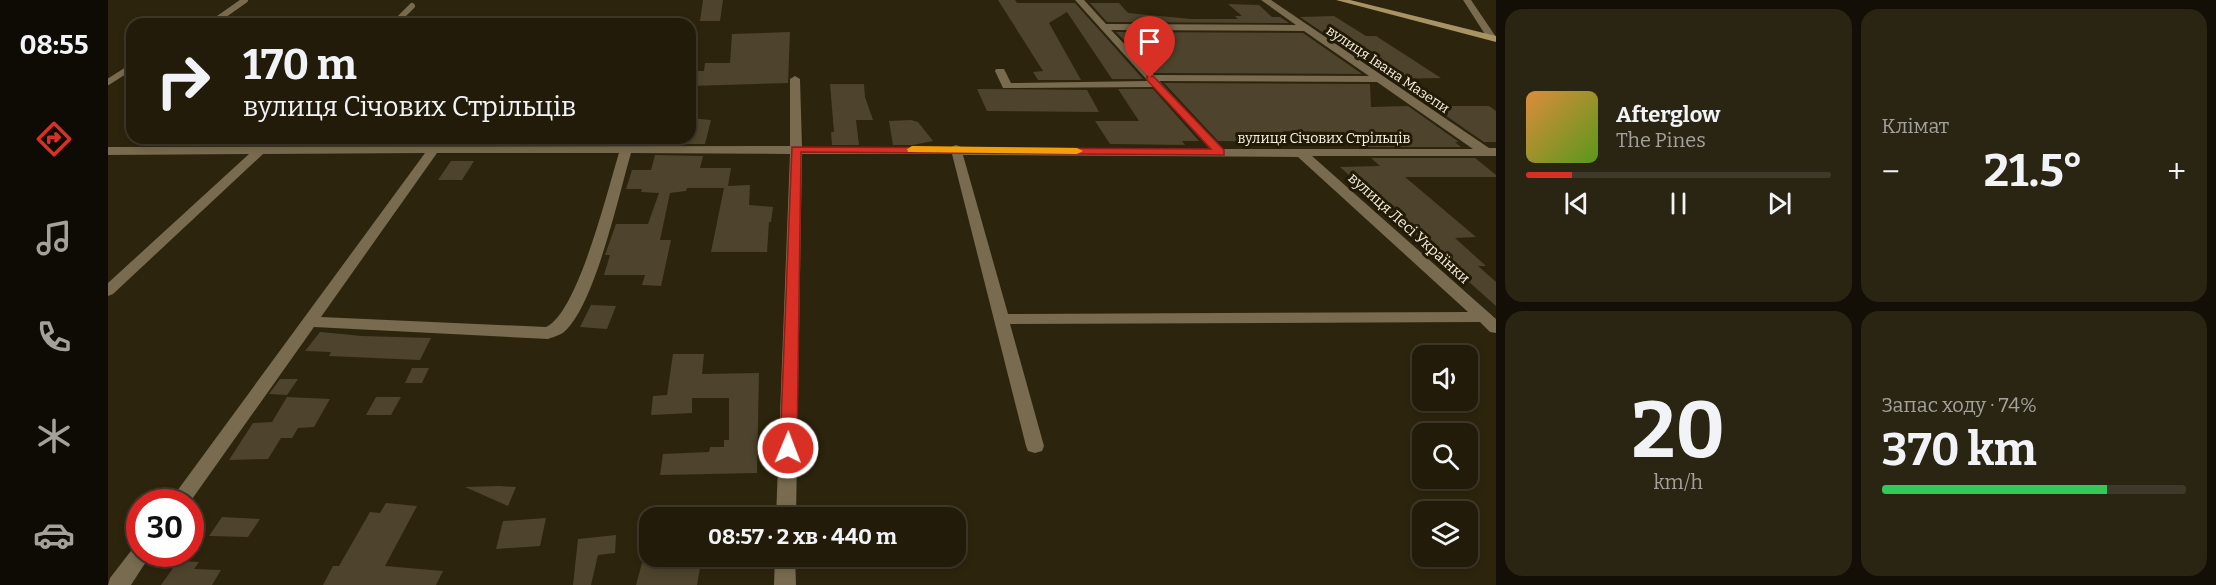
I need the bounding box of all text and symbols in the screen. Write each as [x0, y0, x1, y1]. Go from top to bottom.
pin [1124, 16, 1175, 78]
street label: вулиця Івана Мазепи [1323, 22, 1453, 117]
icon: arrive [1133, 25, 1166, 58]
text: 08:55 [19, 29, 89, 61]
text: 170 m [243, 40, 357, 90]
icon: right [144, 42, 222, 120]
text: вулиця Січових Стрільців [243, 91, 576, 123]
text: Afterglow [1616, 101, 1720, 128]
text: Клімат [1882, 114, 1949, 138]
icon: directions [33, 118, 75, 160]
text: The Pines [1616, 128, 1706, 152]
street label: вулиця Січових Стрільців [1238, 130, 1411, 147]
text: 21.5° [1984, 144, 2083, 198]
text: − [1882, 152, 1900, 192]
text: + [2167, 152, 2186, 192]
street label: вулиця Лесі Українки [1345, 169, 1473, 287]
icon: previous [1560, 187, 1593, 220]
icon: pause [1662, 187, 1695, 220]
icon: next [1763, 187, 1796, 220]
icon: music [33, 217, 75, 259]
icon: phone [33, 316, 75, 358]
map controls [1412, 345, 1478, 567]
button: sound [1412, 345, 1478, 411]
text: 20 [1632, 384, 1725, 478]
text: Запас ходу · 74% [1882, 393, 2037, 417]
icon: climate [33, 415, 75, 457]
position arrow [756, 416, 820, 480]
button: search [1412, 423, 1478, 489]
text: 370 km [1882, 423, 2037, 477]
text: km/h [1654, 470, 1703, 494]
speed limit sign: 30 [126, 489, 204, 567]
button: layers [1412, 501, 1478, 567]
icon: car [33, 514, 75, 556]
text: 08:57 · 2 хв · 440 m [708, 523, 897, 550]

